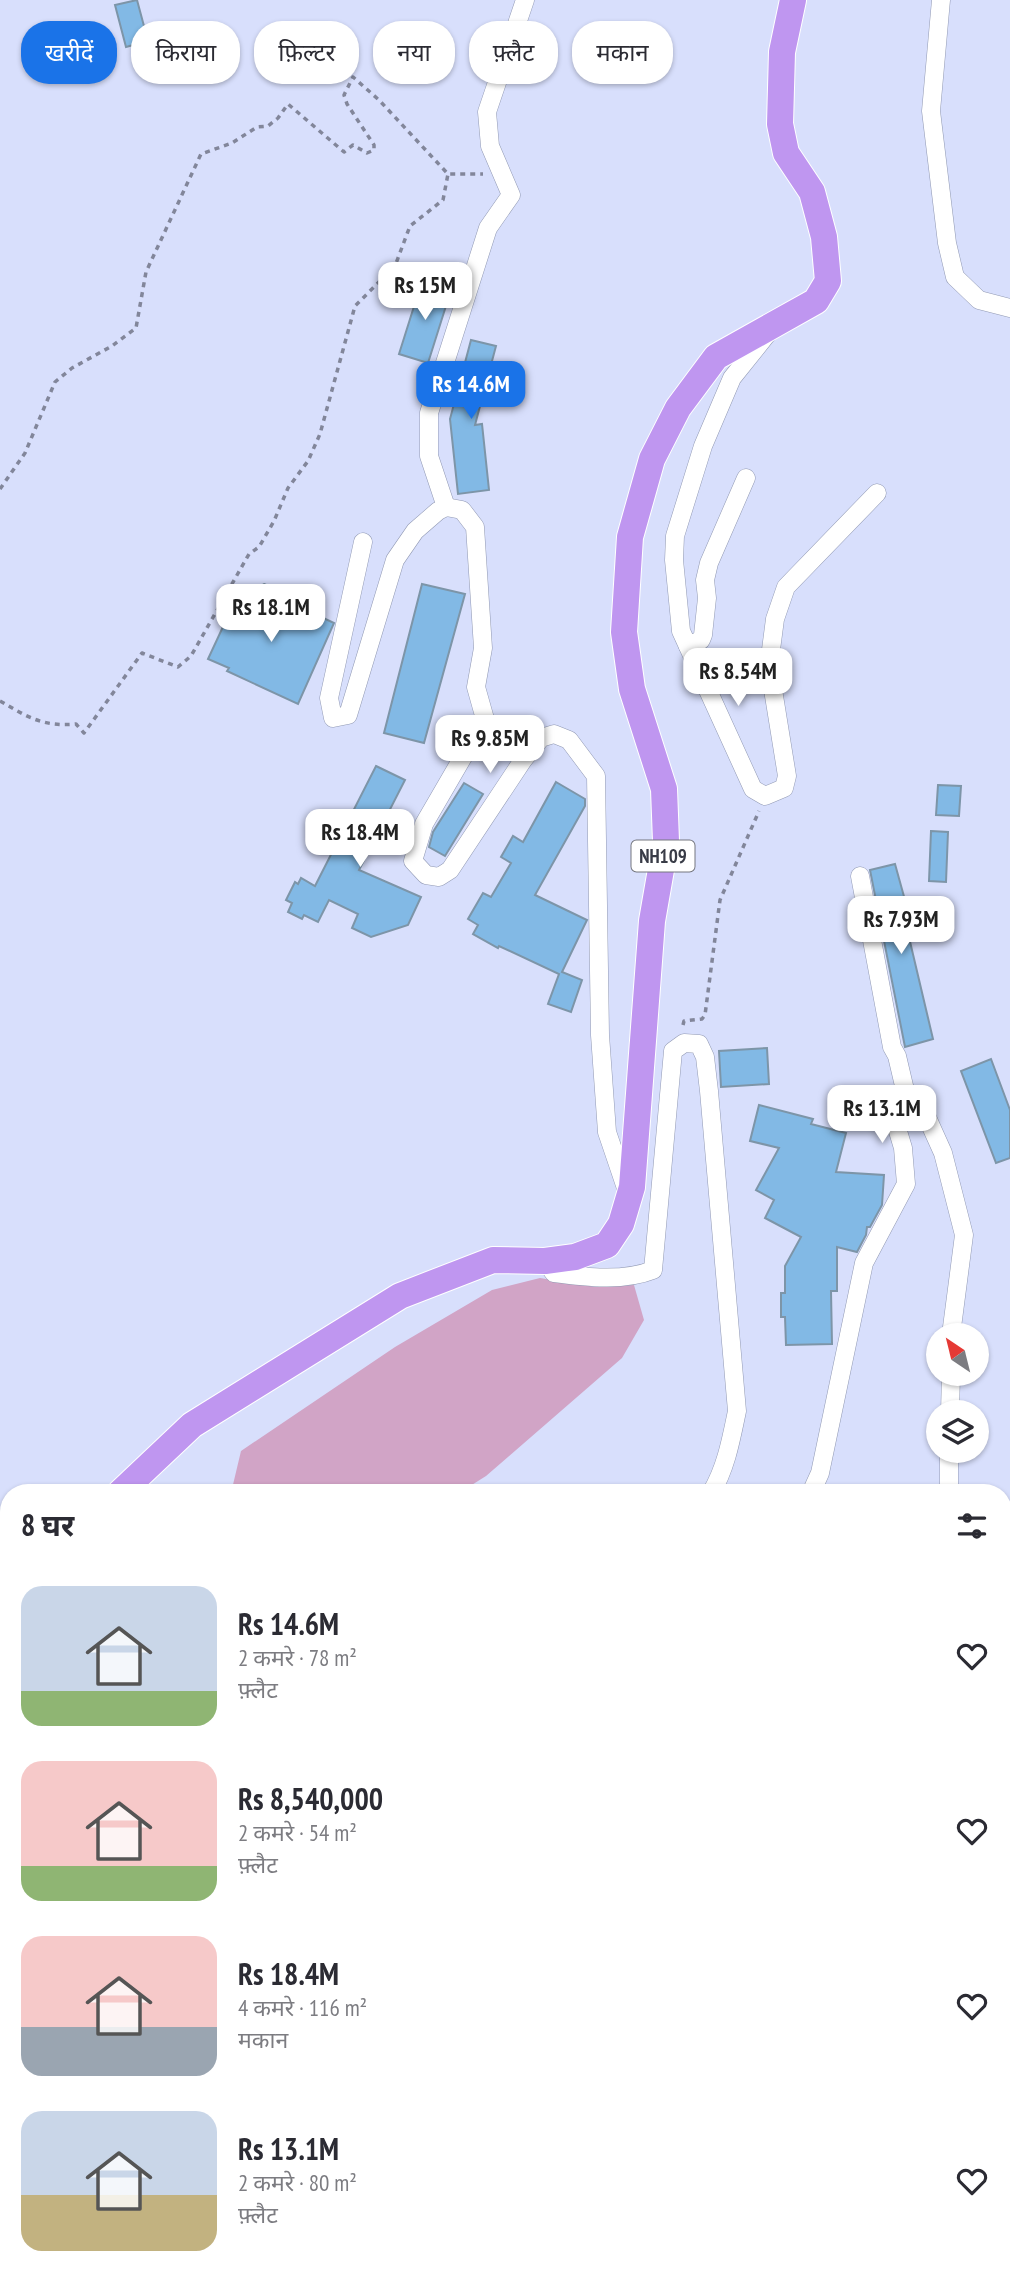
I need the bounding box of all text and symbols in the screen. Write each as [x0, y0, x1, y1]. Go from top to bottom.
chip: खरीदें [21, 21, 117, 84]
chip: किराया [131, 21, 240, 84]
chip: फ़िल्टर [254, 21, 359, 84]
chip: नया [373, 21, 455, 84]
chip: फ़्लैट [469, 21, 558, 84]
chip: मकान [572, 21, 673, 84]
pin: Rs 15M [368, 262, 482, 322]
text: Rs 15M [394, 270, 456, 299]
pin: Rs 14.6M [399, 362, 543, 421]
text: Rs 14.6M [432, 369, 510, 398]
pin: Rs 18.1M [199, 584, 343, 644]
text: Rs 18.1M [232, 592, 310, 621]
pin: Rs 8.54M [666, 648, 810, 708]
text: Rs 8.54M [699, 656, 777, 685]
pin: Rs 9.85M [418, 716, 562, 775]
text: Rs 9.85M [451, 723, 529, 752]
pin: Rs 18.4M [288, 810, 432, 869]
text: Rs 18.4M [321, 817, 399, 846]
road number: NH109 [632, 841, 694, 872]
pin: Rs 7.93M [829, 897, 973, 956]
text: Rs 7.93M [863, 904, 939, 933]
pin: Rs 13.1M [810, 1086, 954, 1145]
text: Rs 13.1M [843, 1093, 921, 1122]
north arrow [926, 1323, 989, 1386]
map controls [926, 1323, 989, 1463]
button: layers [926, 1400, 989, 1463]
text: 8 घर [21, 1505, 74, 1544]
icon: filters [953, 1507, 991, 1545]
text: Rs 14.6M [238, 1604, 339, 1643]
icon: home [77, 1614, 161, 1698]
icon: heart [953, 1637, 991, 1675]
text: 2 कमरे · 78 m² [238, 1643, 357, 1672]
text: फ़्लैट [238, 1675, 278, 1704]
text: Rs 8,540,000 [238, 1779, 383, 1818]
icon: home [77, 1789, 161, 1873]
icon: heart [953, 1812, 991, 1850]
text: 2 कमरे · 54 m² [238, 1818, 357, 1847]
text: फ़्लैट [238, 1850, 278, 1879]
text: Rs 18.4M [238, 1954, 339, 1993]
icon: home [77, 1964, 161, 2048]
icon: heart [953, 1987, 991, 2025]
text: 4 कमरे · 116 m² [238, 1993, 367, 2022]
text: मकान [238, 2025, 288, 2054]
text: Rs 13.1M [238, 2129, 339, 2168]
icon: home [77, 2139, 161, 2223]
icon: heart [953, 2162, 991, 2200]
text: 2 कमरे · 80 m² [238, 2168, 357, 2197]
text: फ़्लैट [238, 2200, 278, 2229]

